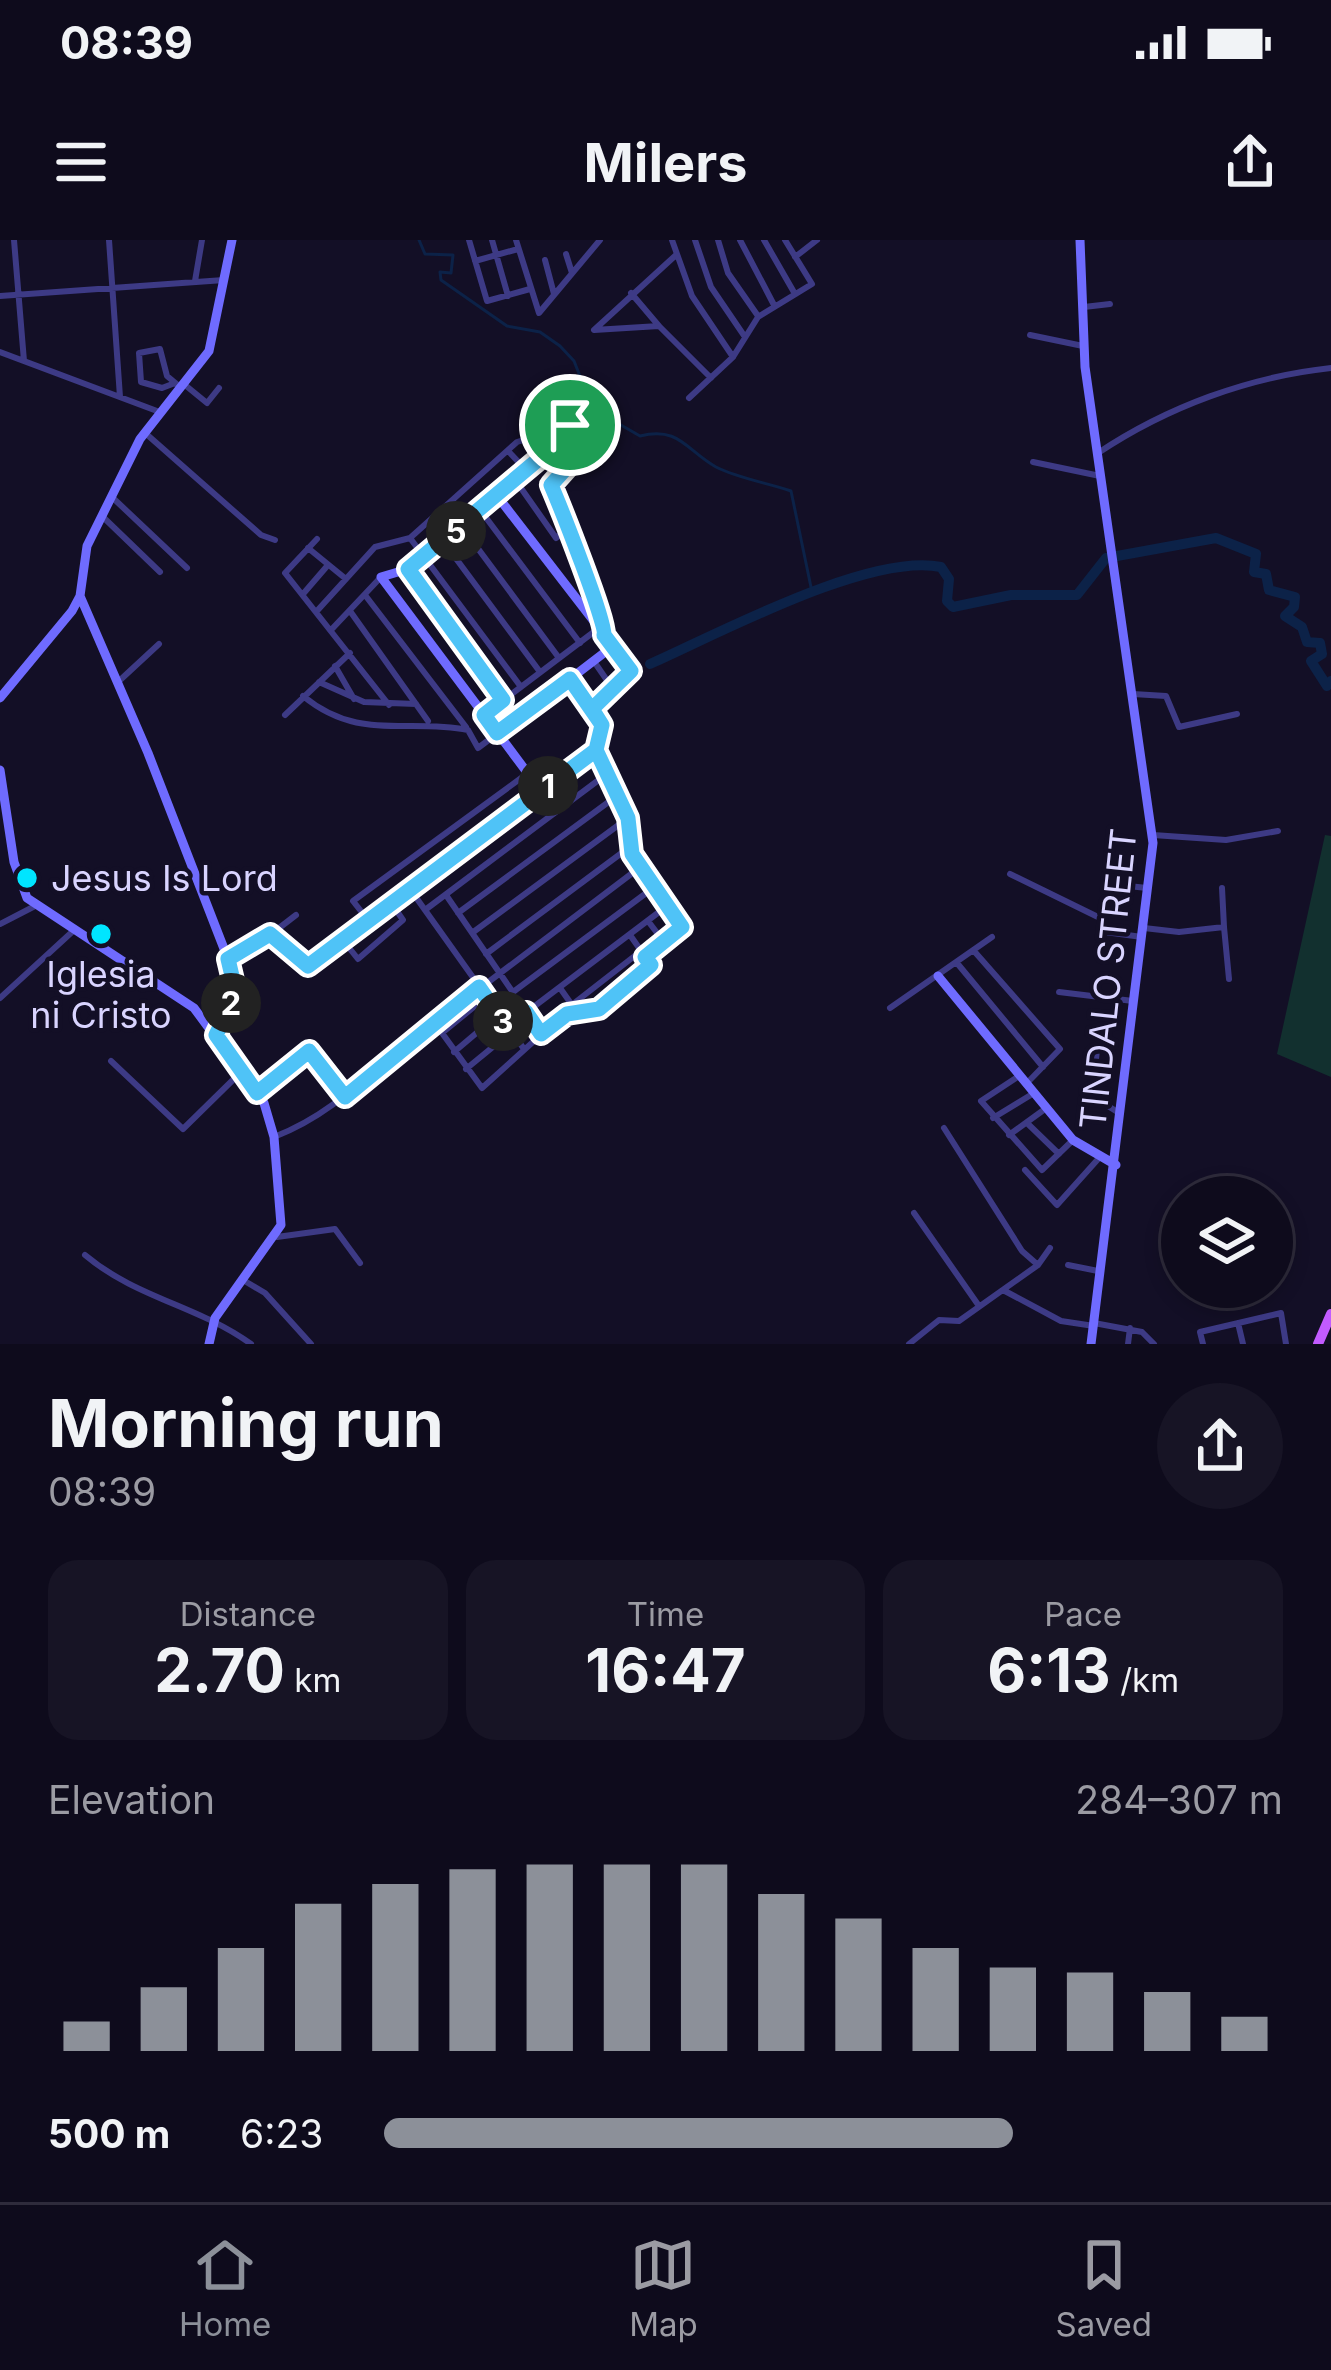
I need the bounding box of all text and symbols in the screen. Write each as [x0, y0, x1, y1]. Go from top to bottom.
text: 08:39 [60, 15, 193, 70]
icon: menu [48, 129, 114, 195]
icon: share [1217, 129, 1283, 195]
text: Milers [584, 130, 747, 195]
pin [519, 374, 621, 476]
icon: arrive [537, 392, 603, 458]
pin: 5 [426, 501, 486, 561]
text: 5 [445, 511, 467, 551]
pin: 1 [518, 756, 578, 816]
text: 1 [541, 766, 555, 806]
street label: TINDALO STREET [1070, 826, 1146, 1132]
place label: Jesus Is Lord [51, 856, 278, 900]
marker: Jesus Is Lord [14, 865, 40, 891]
marker: Iglesia ni Cristo [88, 921, 114, 947]
place label: Iglesia ni Cristo [30, 952, 172, 1037]
pin: 2 [201, 973, 261, 1033]
text: 2 [221, 983, 241, 1023]
pin: 3 [473, 991, 533, 1051]
text: 3 [492, 1001, 514, 1041]
map controls [1161, 1176, 1293, 1308]
button: layers [1161, 1176, 1293, 1308]
text: Morning run [48, 1383, 444, 1463]
button: share [1157, 1383, 1283, 1509]
text: 08:39 [48, 1468, 156, 1515]
text: Distance [180, 1594, 316, 1634]
text: Time [627, 1594, 704, 1634]
text: Pace [1044, 1594, 1122, 1634]
text: 2.70 [154, 1634, 285, 1706]
text: 16:47 [585, 1634, 746, 1706]
text: 6:13 [987, 1634, 1111, 1706]
text: km [285, 1660, 341, 1700]
text: /km [1111, 1660, 1179, 1700]
text: Elevation [48, 1776, 215, 1823]
text: 284–307 m [1075, 1776, 1283, 1823]
text: 500 m [48, 2110, 170, 2157]
text: 6:23 [240, 2110, 323, 2157]
tab: Home [179, 2232, 271, 2344]
tab: Map [629, 2232, 698, 2344]
tab: Saved [1056, 2232, 1152, 2344]

